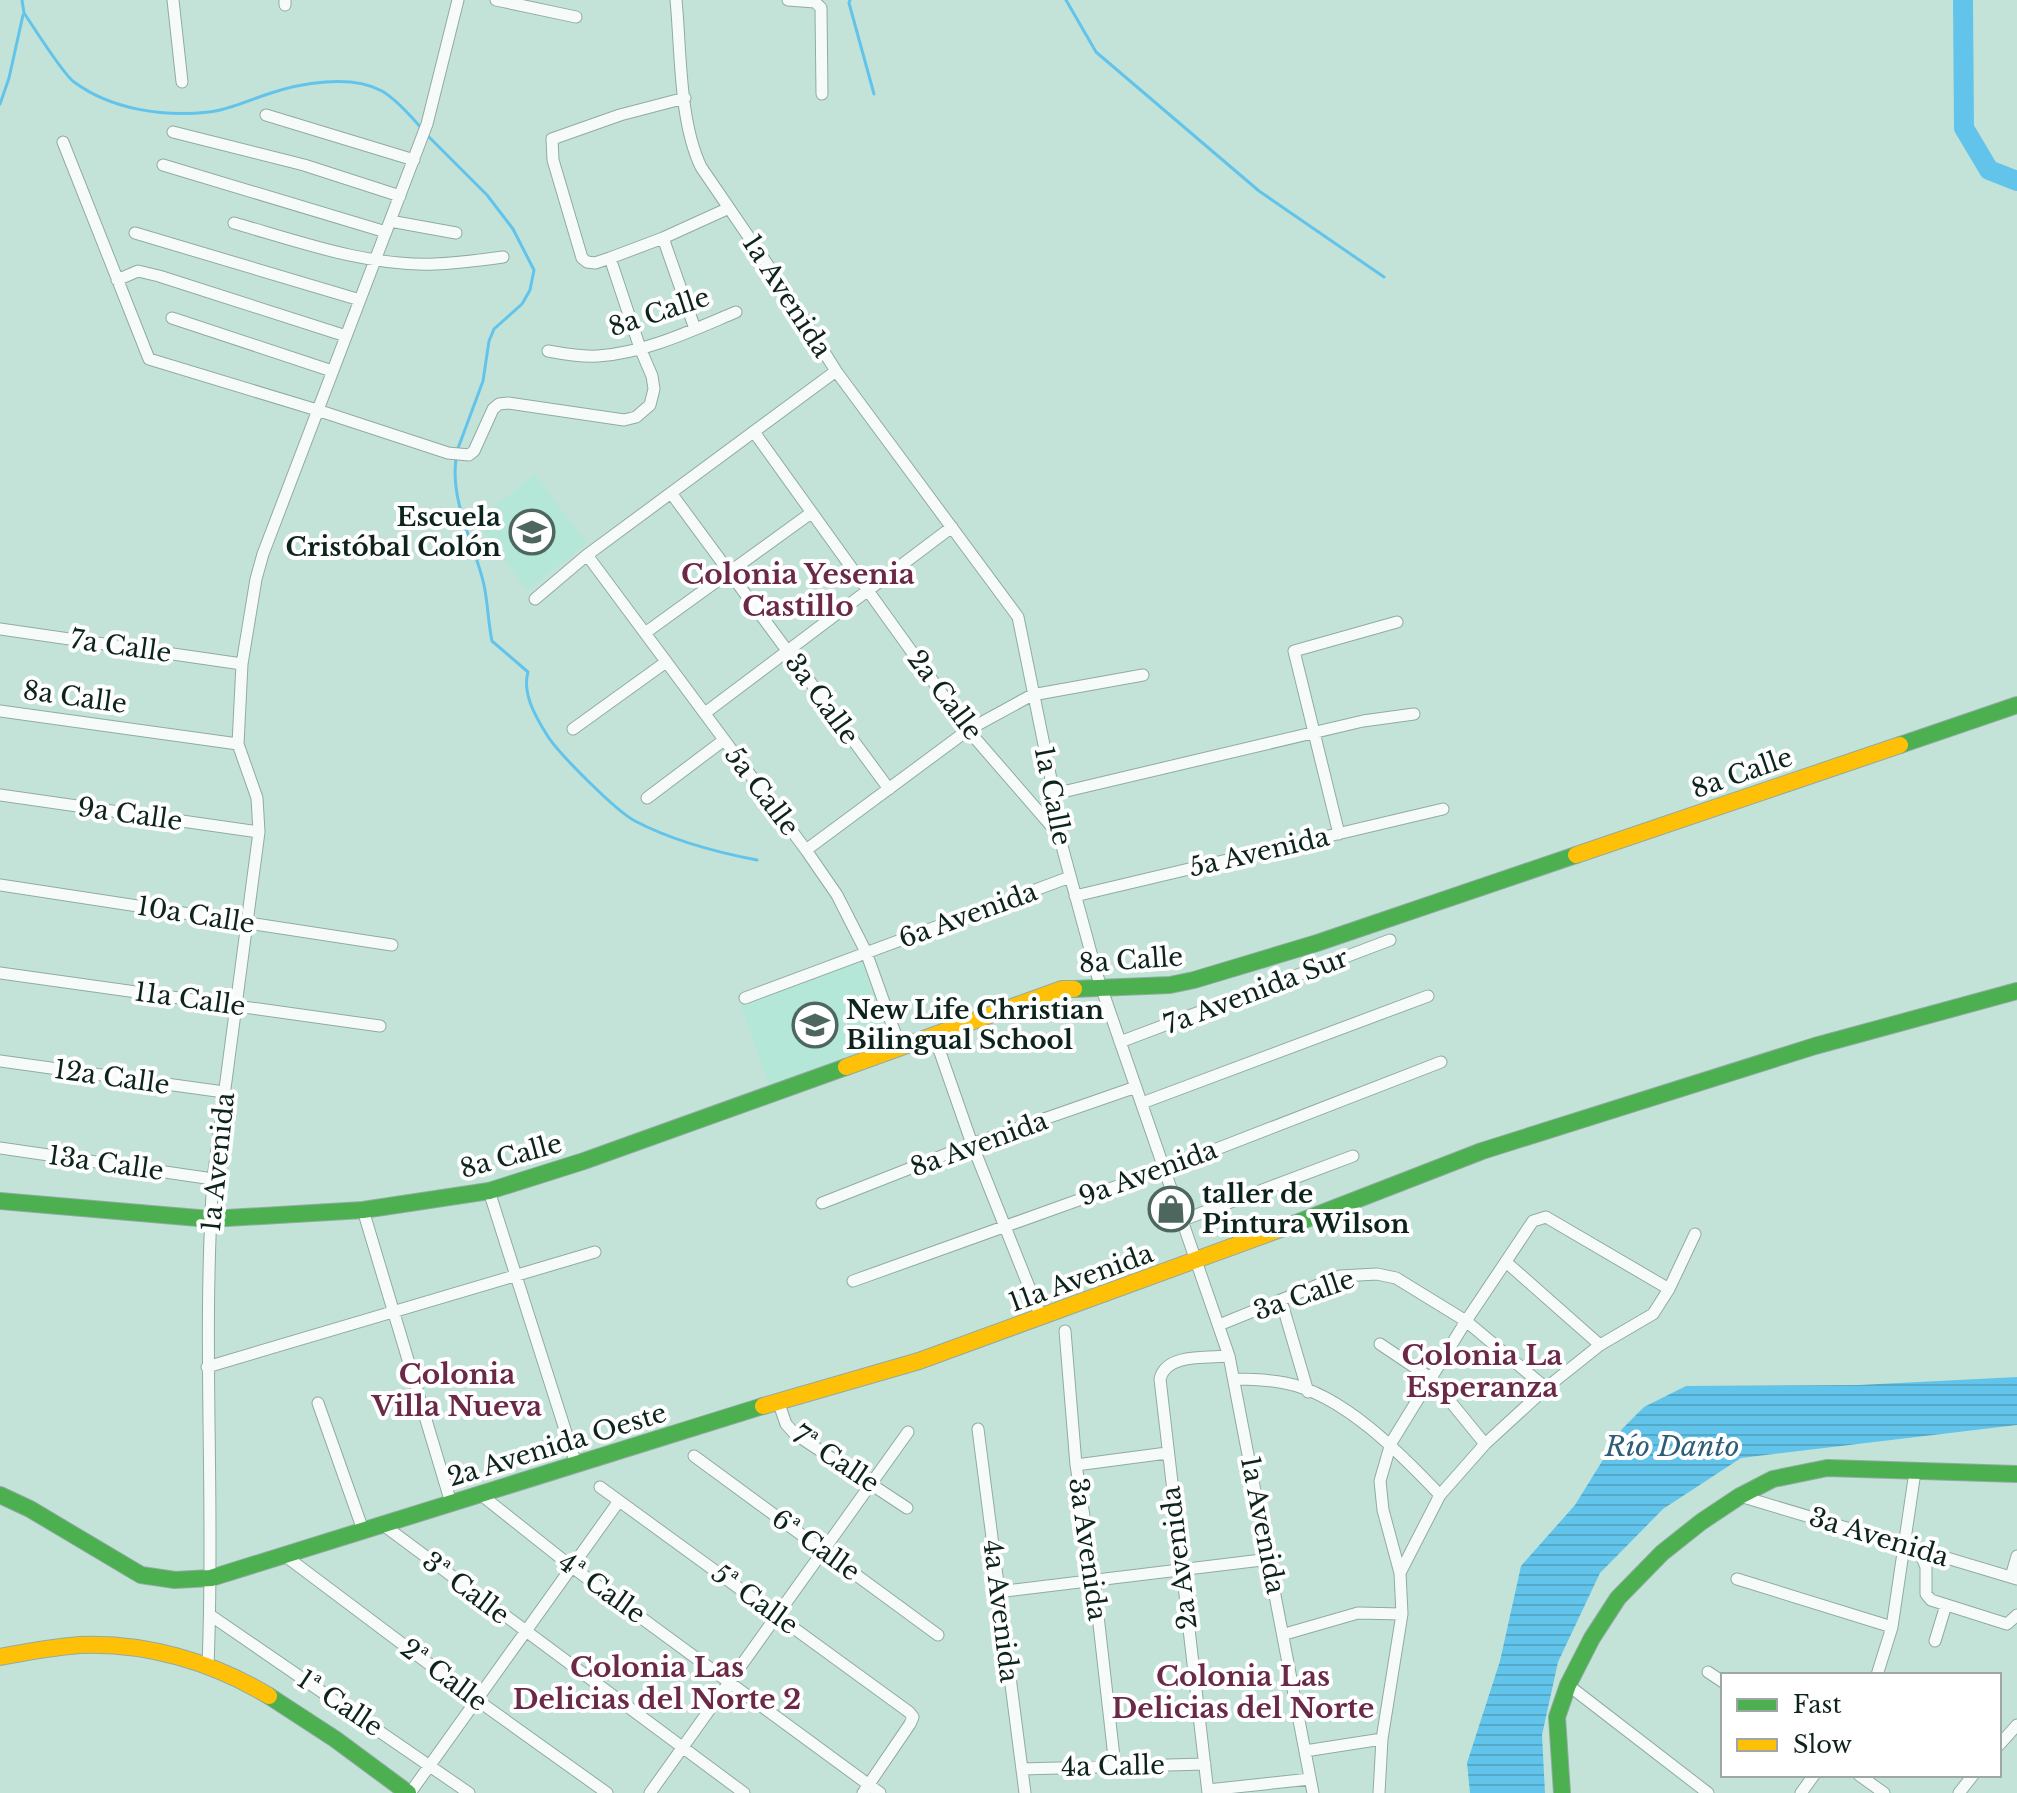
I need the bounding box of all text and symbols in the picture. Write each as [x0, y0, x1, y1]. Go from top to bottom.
street label: 1a Avenida [736, 229, 839, 364]
street label: 8a Calle [604, 281, 714, 343]
place label: Escuela Cristóbal Colón [286, 501, 501, 563]
school or university icon: Escuela Cristóbal Colón [508, 508, 556, 556]
district label: Colonia Yesenia Castillo [681, 557, 915, 624]
street label: 7a Calle [68, 623, 174, 669]
street label: 2a Calle [901, 644, 989, 746]
street label: 3a Calle [778, 647, 866, 751]
street label: 8a Calle [21, 674, 129, 720]
street label: 5a Calle [718, 740, 806, 842]
street label: 8a Calle [1687, 741, 1797, 805]
street label: 1a Calle [1028, 744, 1078, 848]
street label: 9a Calle [76, 791, 184, 837]
street label: 5a Avenida [1186, 820, 1333, 884]
street label: 6a Avenida [895, 875, 1042, 955]
street label: 10a Calle [135, 890, 257, 940]
street label: 8a Calle [1078, 940, 1184, 980]
street label: 7a Avenida Sur [1159, 941, 1353, 1041]
street label: 11a Calle [132, 975, 248, 1023]
place label: New Life Christian Bilingual School [846, 994, 1104, 1056]
school or university icon: New Life Christian Bilingual School [791, 1001, 839, 1049]
street label: 12a Calle [52, 1053, 172, 1101]
street label: 1a Avenida [195, 1090, 241, 1233]
street label: 8a Avenida [906, 1104, 1053, 1184]
street label: 8a Calle [456, 1127, 566, 1185]
street label: 9a Avenida [1075, 1133, 1222, 1213]
street label: 13a Calle [46, 1139, 166, 1187]
place label: taller de Pintura Wilson [1202, 1178, 1409, 1240]
shop icon: taller de Pintura Wilson [1147, 1185, 1195, 1233]
street label: 11a Avenida [1004, 1237, 1158, 1319]
street label: 3a Calle [1249, 1263, 1359, 1327]
district label: Colonia La Esperanza [1401, 1338, 1563, 1405]
district label: Colonia Villa Nueva [371, 1357, 542, 1424]
street label: 2a Avenida Oeste [444, 1396, 670, 1494]
street label: 7ª Calle [787, 1419, 885, 1499]
water label: Río Danto [1604, 1429, 1739, 1464]
street label: 1a Avenida [1234, 1453, 1292, 1597]
street label: 3a Avenida [1062, 1475, 1114, 1623]
street label: 2a Avenida [1154, 1484, 1204, 1631]
street label: 3a Avenida [1805, 1501, 1953, 1574]
street label: 6ª Calle [766, 1502, 866, 1588]
street label: 4a Avenida [976, 1538, 1026, 1685]
street label: 3ª Calle [416, 1545, 516, 1631]
street label: 4ª Calle [552, 1546, 652, 1630]
street label: 5ª Calle [705, 1557, 805, 1641]
street label: 2ª Calle [394, 1632, 494, 1718]
district label: Colonia Las Delicias del Norte 2 [513, 1650, 801, 1717]
district label: Colonia Las Delicias del Norte [1112, 1659, 1374, 1726]
street label: 1ª Calle [291, 1663, 389, 1743]
legend [1721, 1673, 2001, 1777]
text: Fast [1793, 1690, 1841, 1719]
text: Slow [1793, 1730, 1852, 1759]
street label: 4a Calle [1061, 1749, 1165, 1783]

